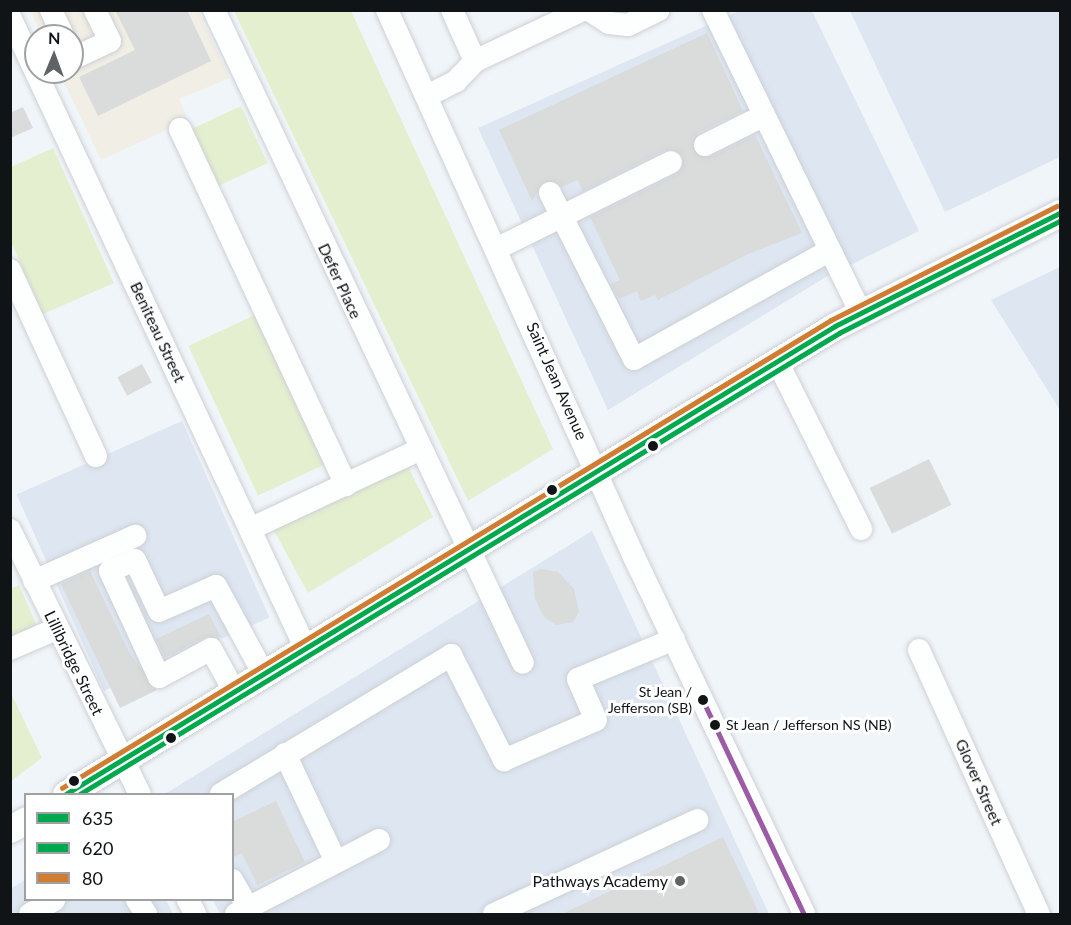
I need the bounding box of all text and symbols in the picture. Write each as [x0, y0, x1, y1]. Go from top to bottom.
north arrow [24, 24, 84, 84]
text: N [48, 28, 61, 47]
street label: Defer Place [314, 240, 366, 322]
street label: Beniteau Street [126, 279, 190, 385]
street label: Saint Jean Avenue [522, 319, 592, 443]
unlabelled marker [647, 440, 659, 452]
unlabelled marker [546, 484, 558, 496]
street label: Lillibridge Street [40, 608, 108, 718]
place label: St Jean / Jefferson (SB) [608, 684, 692, 716]
marker: St Jean / Jefferson (SB) [697, 694, 709, 706]
place label: St Jean / Jefferson NS (NB) [726, 717, 892, 733]
marker: St Jean / Jefferson NS (NB) [709, 719, 721, 731]
unlabelled marker [165, 732, 177, 744]
street label: Glover Street [951, 736, 1007, 828]
unlabelled marker [68, 775, 80, 787]
legend [24, 793, 234, 901]
text: 635 [82, 807, 113, 829]
text: 620 [82, 837, 113, 859]
text: 80 [82, 867, 103, 889]
place label: Pathways Academy [532, 871, 668, 891]
marker: Pathways Academy [673, 874, 687, 888]

